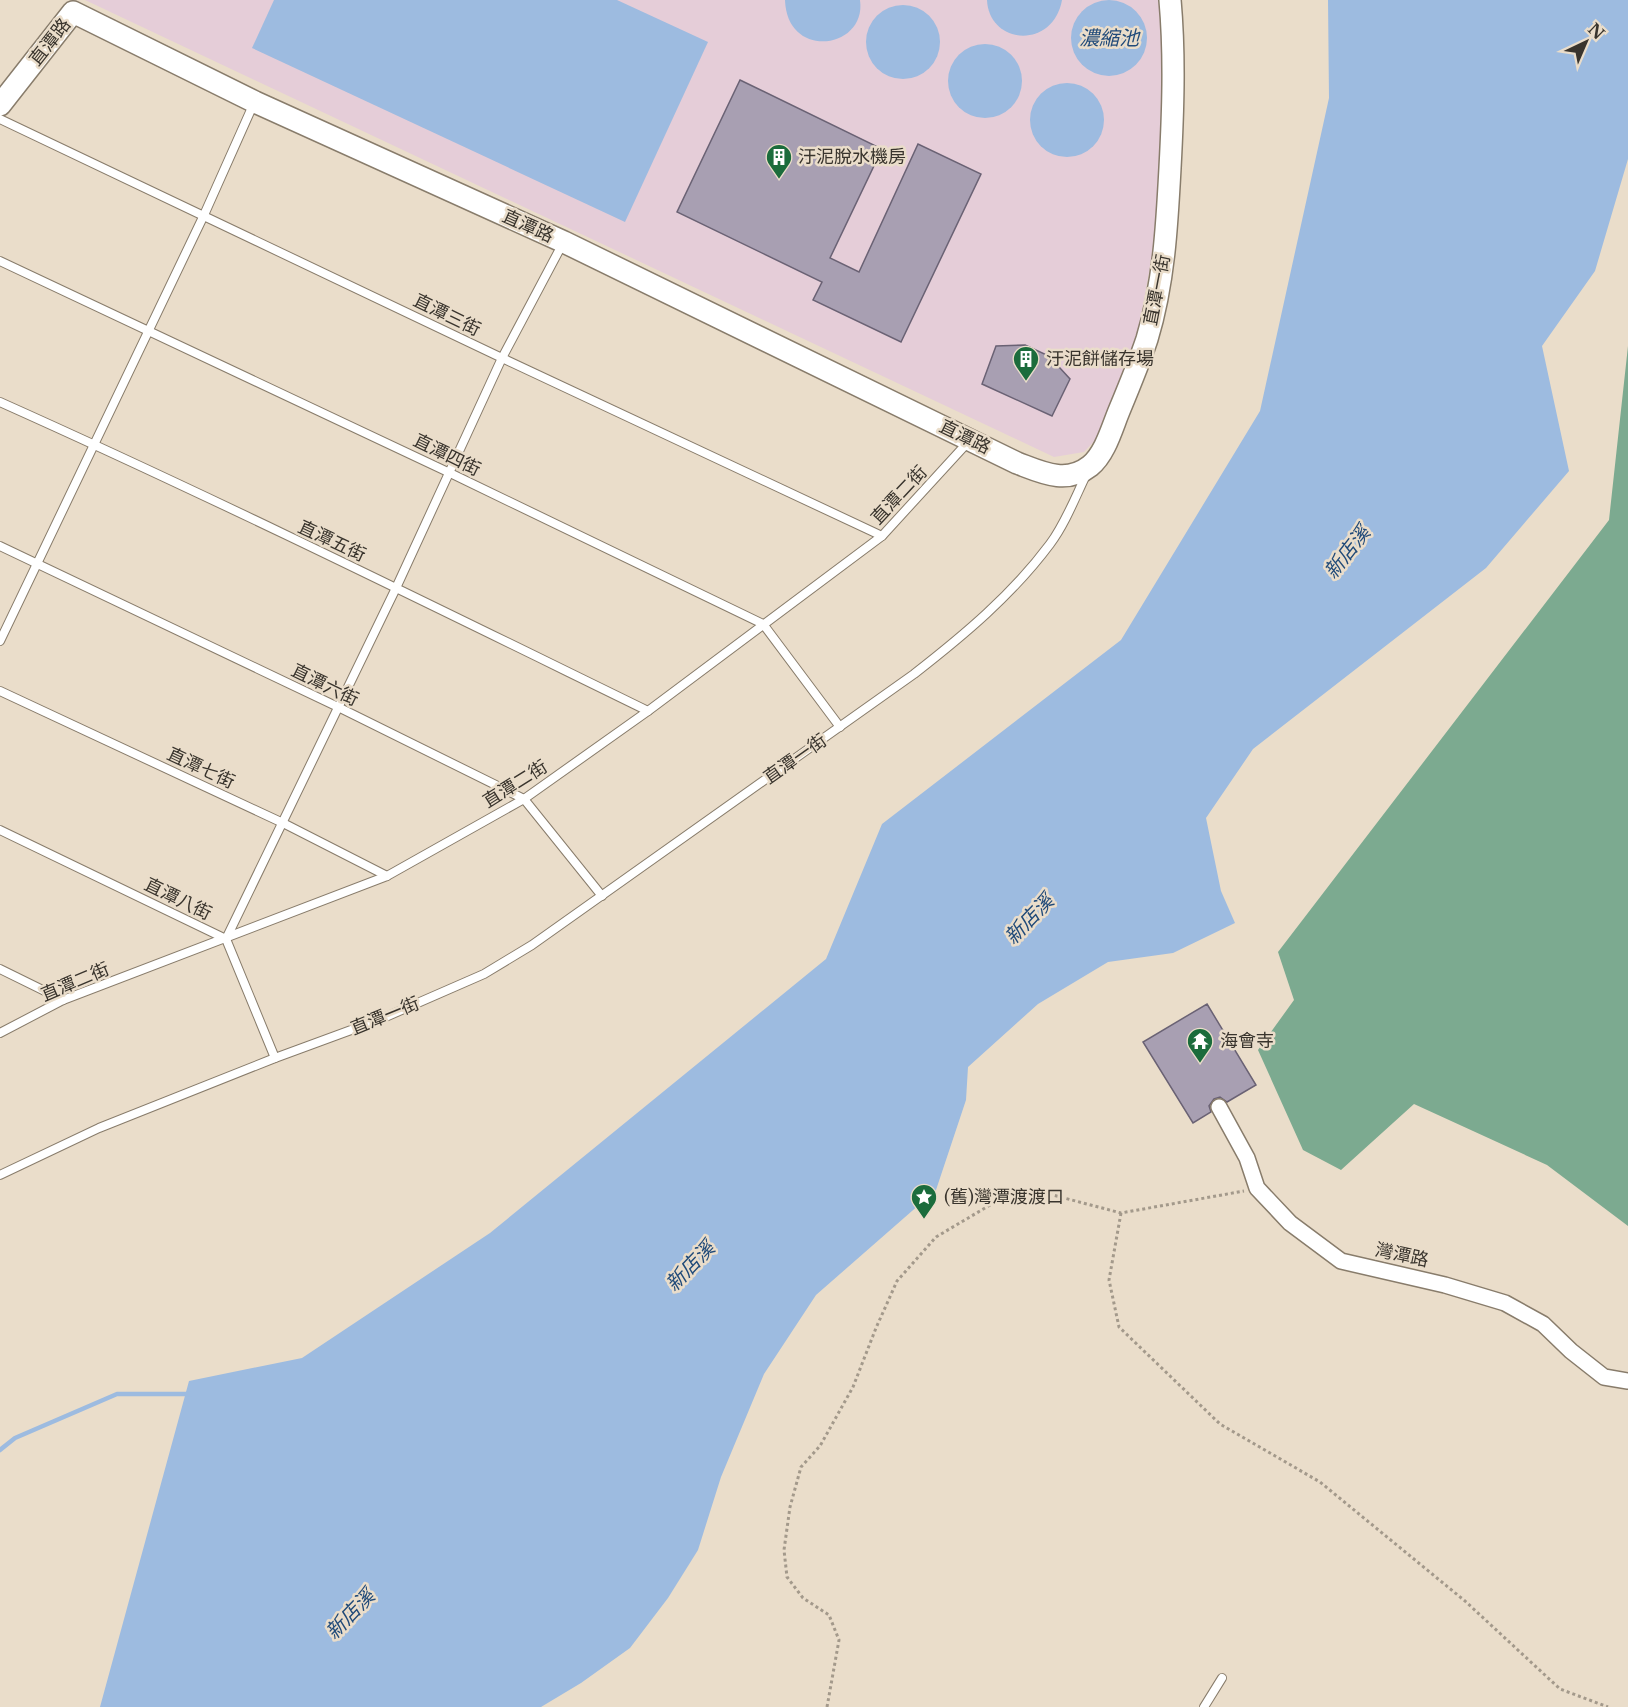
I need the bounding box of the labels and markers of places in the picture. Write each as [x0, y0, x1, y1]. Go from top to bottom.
building icon: 汙泥脫水機房 [764, 142, 794, 180]
place label: 汙泥脫水機房 [798, 146, 906, 168]
building icon: 汙泥餅儲存場 [1011, 344, 1041, 382]
place label: 汙泥餅儲存場 [1046, 348, 1154, 370]
temple icon: 海會寺 [1185, 1026, 1215, 1064]
place label: 海會寺 [1220, 1030, 1274, 1052]
place icon: (舊)灣潭渡渡口 [909, 1182, 939, 1220]
place label: (舊)灣潭渡渡口 [944, 1186, 1064, 1208]

